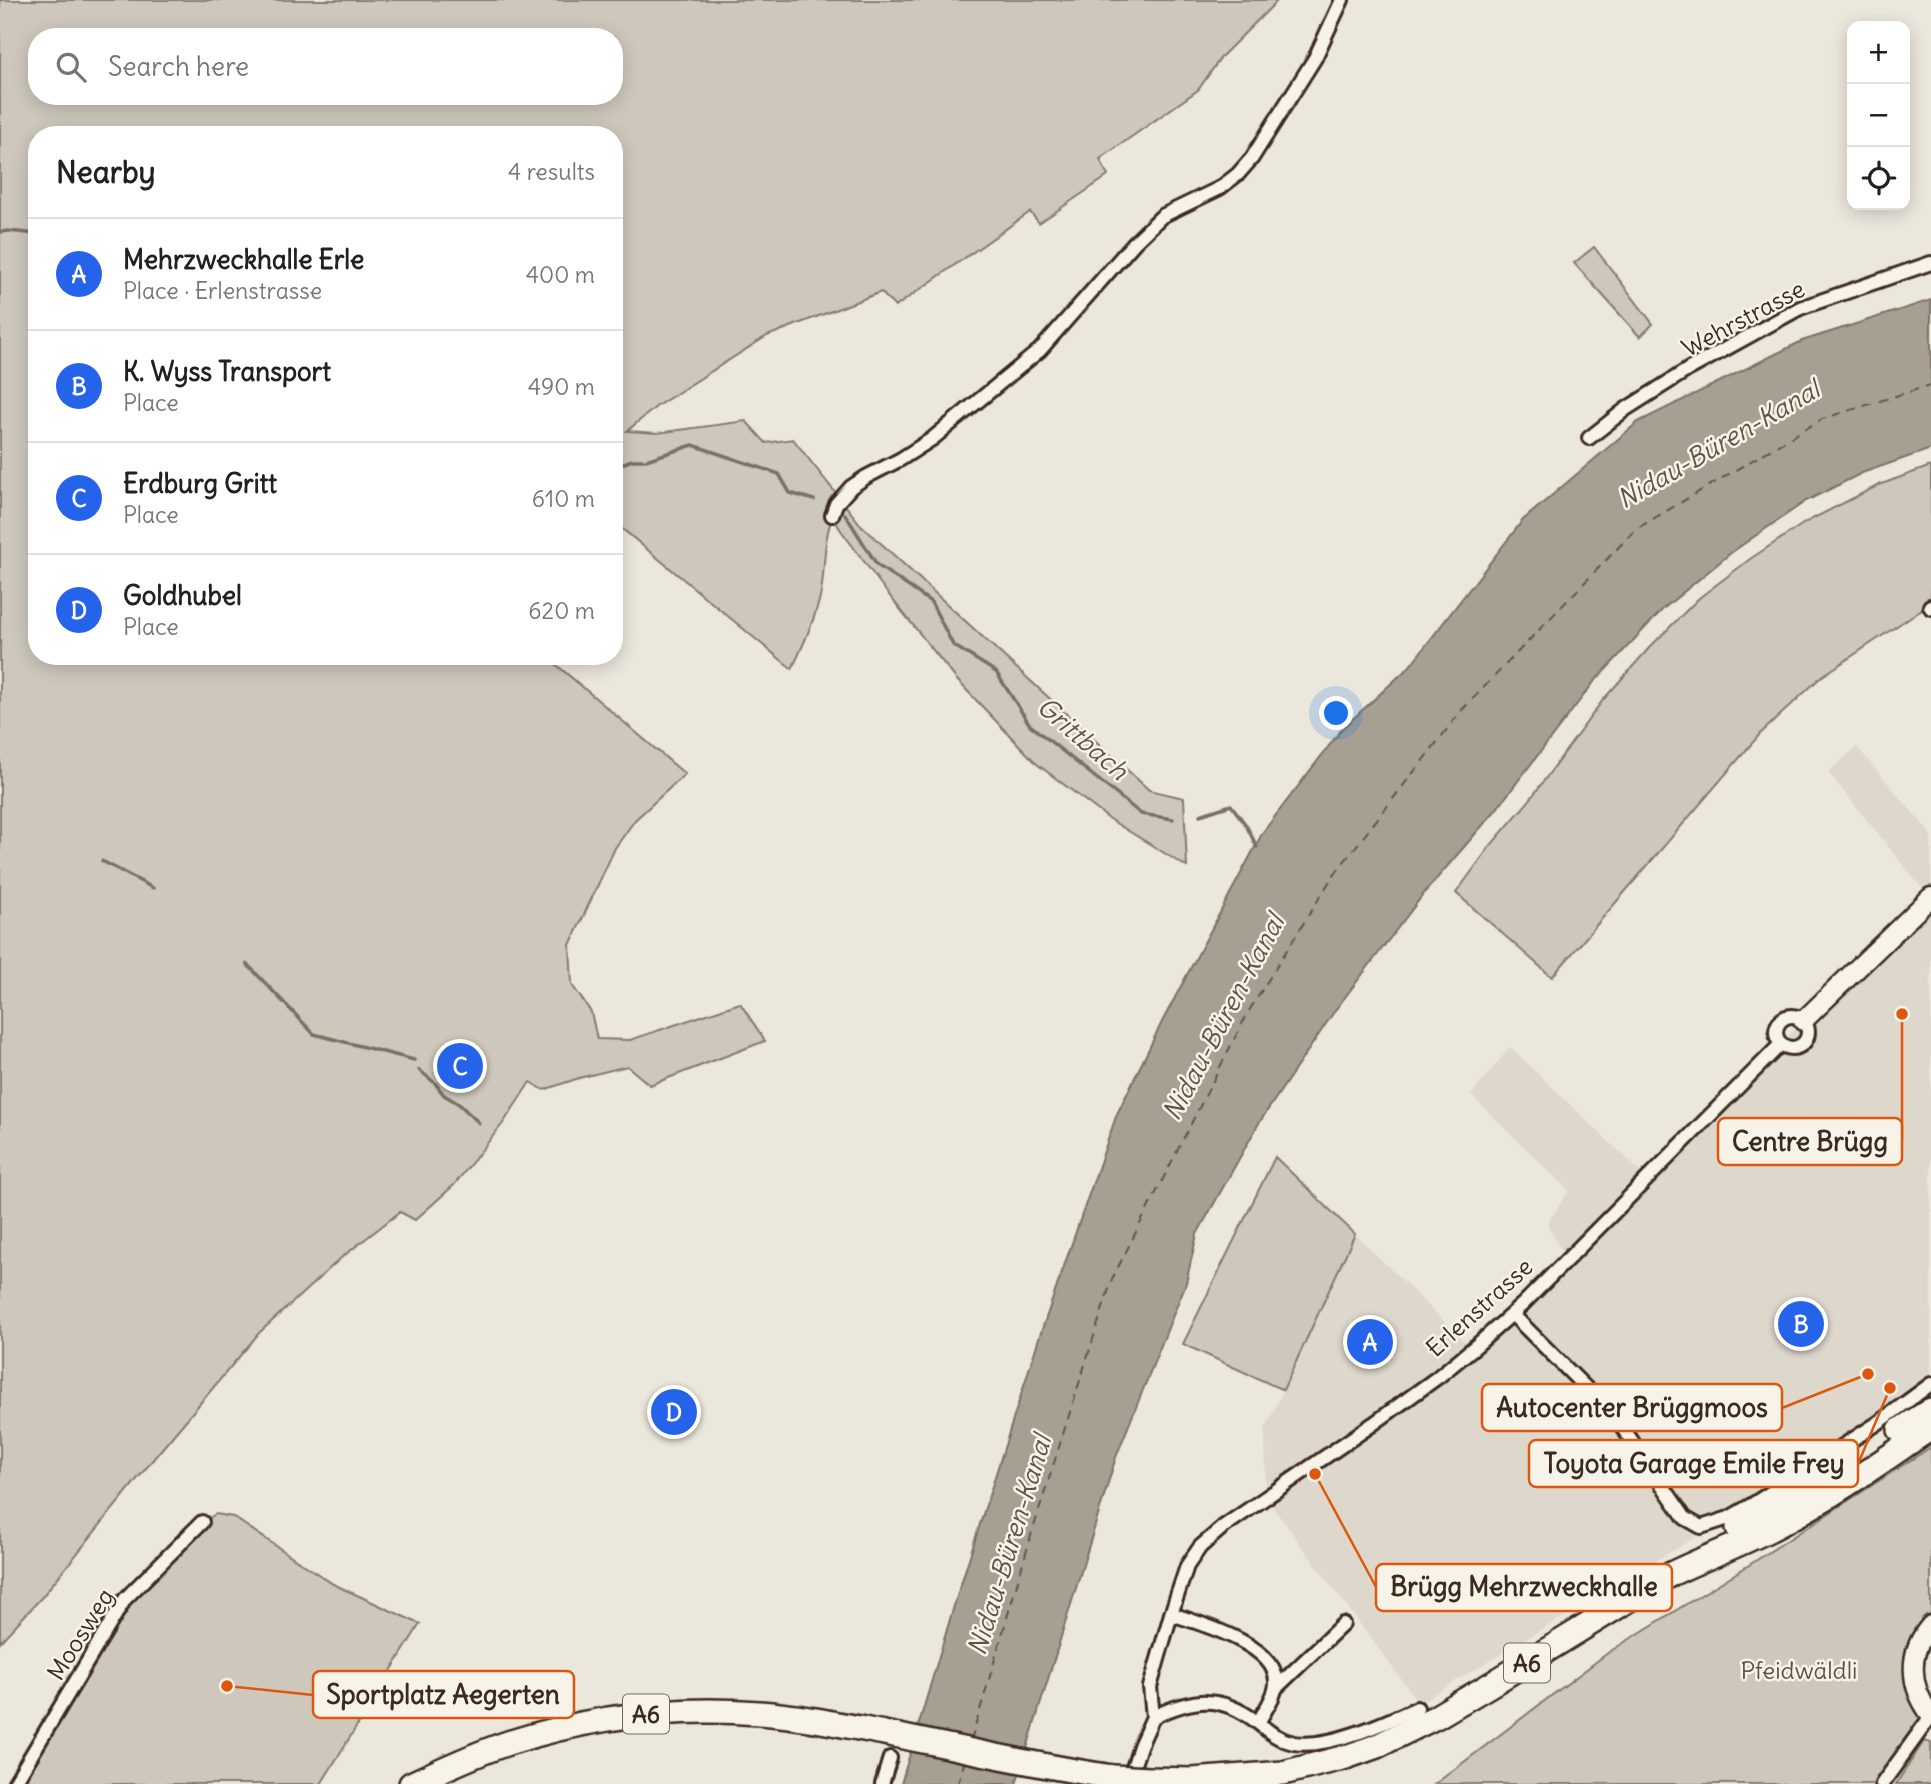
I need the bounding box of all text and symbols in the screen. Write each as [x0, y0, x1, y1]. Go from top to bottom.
map controls [1847, 21, 1910, 210]
button: + [1847, 21, 1910, 84]
search box [28, 28, 623, 105]
icon: search [52, 48, 90, 86]
text: Search here [108, 50, 249, 83]
button: − [1847, 84, 1910, 147]
button: locate [1847, 147, 1910, 210]
text: Nearby [56, 153, 156, 191]
text: 4 results [508, 157, 595, 186]
text: Mehrzweckhalle Erle [123, 243, 364, 276]
text: A [72, 260, 86, 289]
text: 400 m [526, 260, 595, 289]
street label: Wehrstrasse [1677, 273, 1809, 363]
text: Place · Erlenstrasse [123, 276, 322, 305]
text: K. Wyss Transport [123, 355, 331, 388]
water label: Nidau-Büren-Kanal [1611, 371, 1828, 515]
text: B [71, 372, 87, 401]
text: 490 m [528, 372, 595, 401]
text: Place [123, 388, 179, 417]
text: Erdburg Gritt [123, 467, 277, 500]
text: C [71, 484, 87, 513]
text: 610 m [532, 484, 595, 513]
text: Place [123, 500, 179, 529]
text: Goldhubel [123, 579, 242, 612]
text: D [71, 596, 87, 625]
text: 620 m [528, 596, 595, 625]
text: Place [123, 612, 179, 641]
water label: Grittbach [1031, 689, 1136, 787]
your location [1319, 696, 1353, 730]
water label: Nidau-Büren-Kanal [1155, 906, 1293, 1125]
pin: C [437, 1040, 483, 1092]
callout: Centre Brügg [1718, 1118, 1902, 1165]
text: Centre Brügg [1732, 1125, 1888, 1158]
street label: Erlenstrasse [1420, 1251, 1538, 1363]
pin: B [1778, 1298, 1824, 1350]
pin: A [1347, 1316, 1393, 1368]
callout: Autocenter Brüggmoos [1482, 1384, 1782, 1431]
pin: D [651, 1386, 697, 1438]
text: Autocenter Brüggmoos [1496, 1391, 1768, 1424]
water label: Nidau-Büren-Kanal [960, 1428, 1059, 1659]
callout: Toyota Garage Emile Frey [1529, 1440, 1858, 1487]
text: Toyota Garage Emile Frey [1544, 1447, 1844, 1480]
callout: Brügg Mehrzweckhalle [1376, 1564, 1672, 1611]
text: Brügg Mehrzweckhalle [1390, 1570, 1658, 1603]
street label: Moosweg [40, 1583, 120, 1685]
road number: A6 [1504, 1644, 1550, 1682]
park label: Pfeidwäldli [1741, 1655, 1857, 1685]
callout: Sportplatz Aegerten [313, 1671, 574, 1718]
text: Sportplatz Aegerten [326, 1678, 560, 1711]
road number: A6 [623, 1694, 669, 1734]

